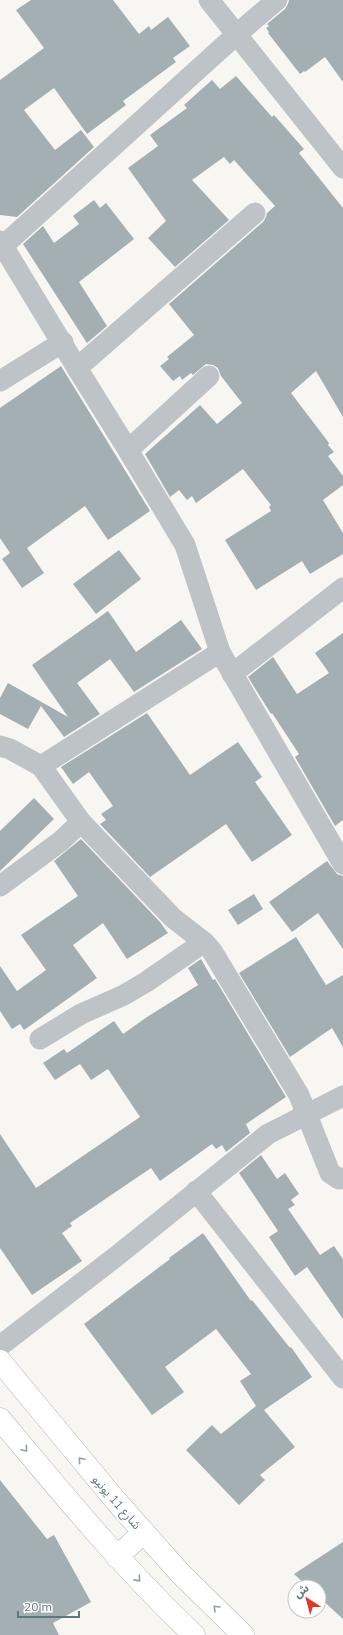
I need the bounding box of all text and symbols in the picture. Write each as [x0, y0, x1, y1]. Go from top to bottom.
one-way arrow [21, 1444, 28, 1451]
one-way arrow [79, 1457, 86, 1464]
street label: شارع 11 يونيو [88, 1472, 145, 1533]
one-way arrow [133, 1574, 140, 1582]
north arrow [287, 1579, 327, 1619]
text: ش [291, 1581, 311, 1601]
scale bar [18, 1593, 79, 1619]
text: 20 m [24, 1599, 52, 1614]
one-way arrow [213, 1605, 221, 1613]

